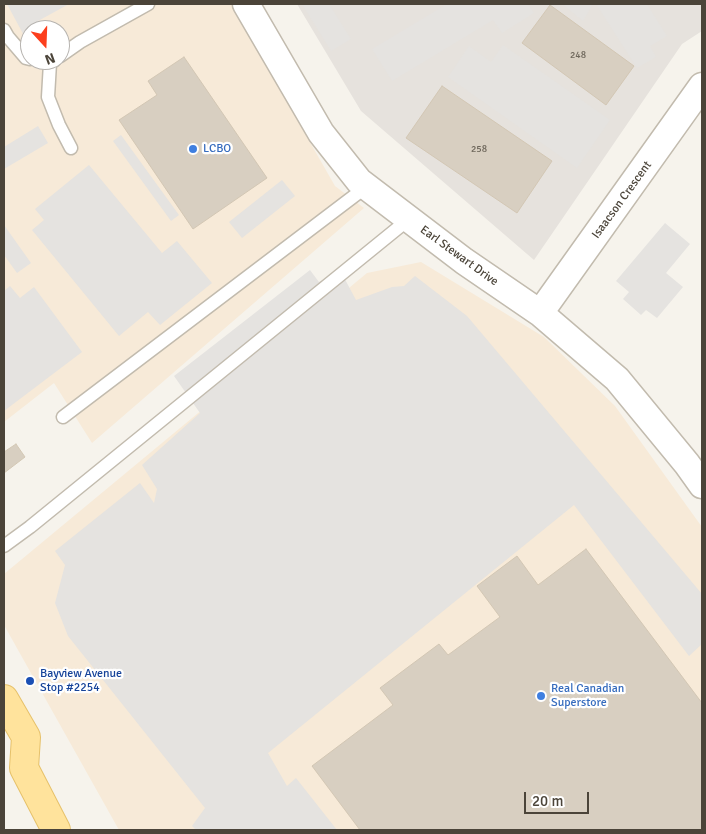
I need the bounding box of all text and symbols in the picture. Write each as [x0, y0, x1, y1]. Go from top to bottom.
north arrow [20, 20, 70, 70]
text: N [42, 49, 57, 68]
house number: 248 [570, 49, 586, 61]
place label: LCBO [203, 142, 231, 156]
marker: LCBO [187, 143, 199, 155]
house number: 258 [471, 143, 487, 155]
street label: Isaacson Crescent [589, 158, 655, 242]
street label: Earl Stewart Drive [417, 223, 501, 289]
place label: Bayview Avenue Stop #2254 [40, 667, 122, 695]
marker: Bayview Avenue Stop #2254 [24, 675, 36, 687]
place label: Real Canadian Superstore [551, 682, 624, 710]
marker: Real Canadian Superstore [535, 690, 547, 702]
scale bar [526, 782, 591, 814]
text: 20 m [532, 792, 563, 810]

